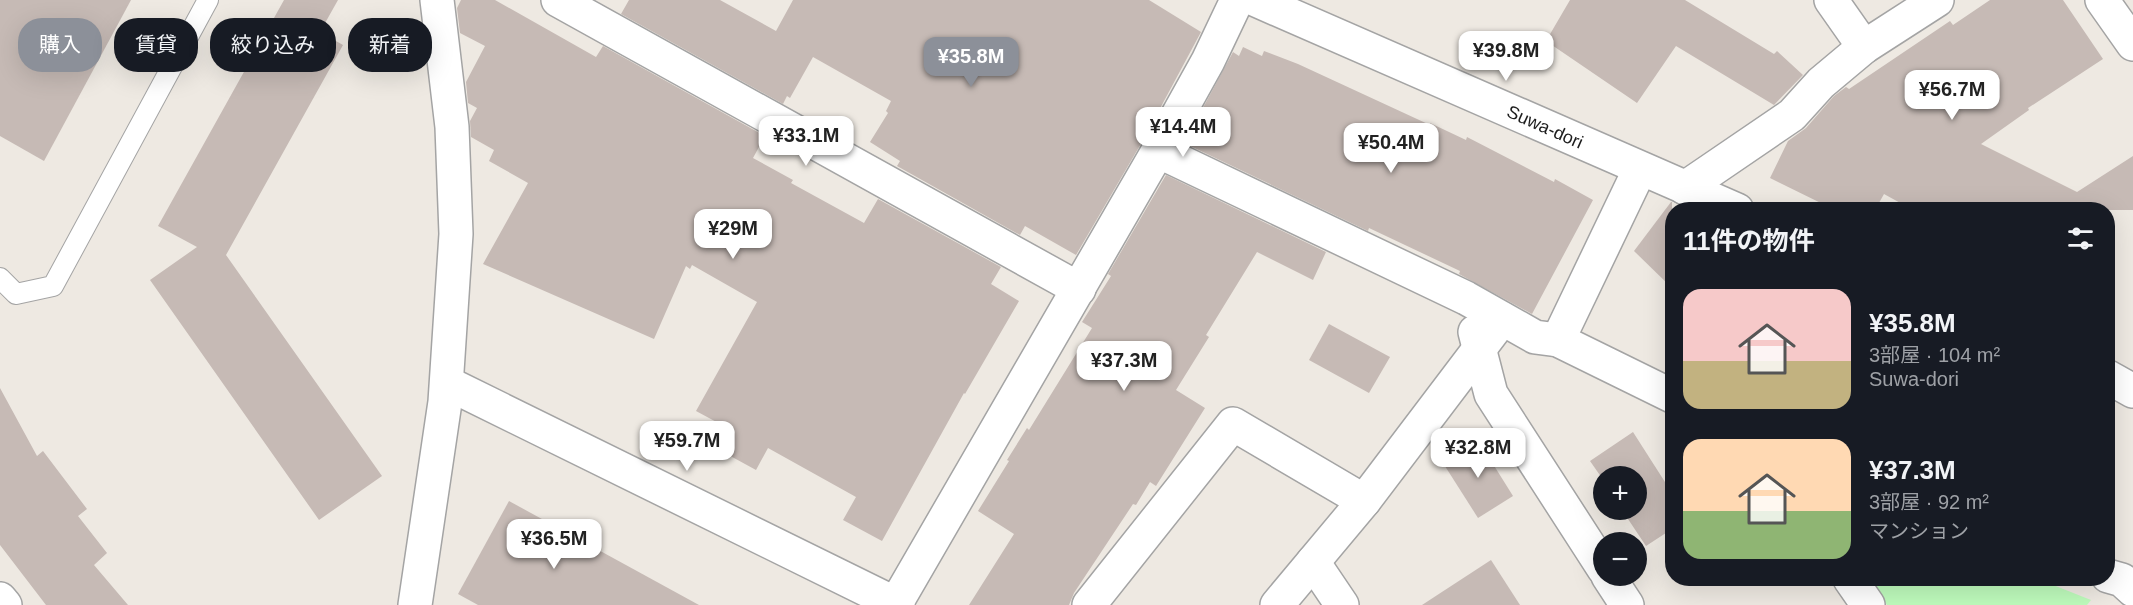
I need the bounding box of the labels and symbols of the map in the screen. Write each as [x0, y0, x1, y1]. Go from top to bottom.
pin: ¥39.8M [1457, 31, 1555, 82]
pin: ¥35.8M [922, 37, 1020, 88]
pin: ¥56.7M [1903, 70, 2001, 121]
street label: Suwa-dori [1504, 101, 1586, 153]
pin: ¥14.4M [1134, 107, 1232, 158]
pin: ¥33.1M [757, 116, 855, 167]
pin: ¥50.4M [1342, 123, 1440, 174]
pin: ¥29M [697, 209, 769, 260]
pin: ¥37.3M [1075, 341, 1173, 392]
pin: ¥59.7M [638, 421, 736, 472]
pin: ¥32.8M [1429, 428, 1527, 479]
pin: ¥36.5M [505, 519, 603, 570]

